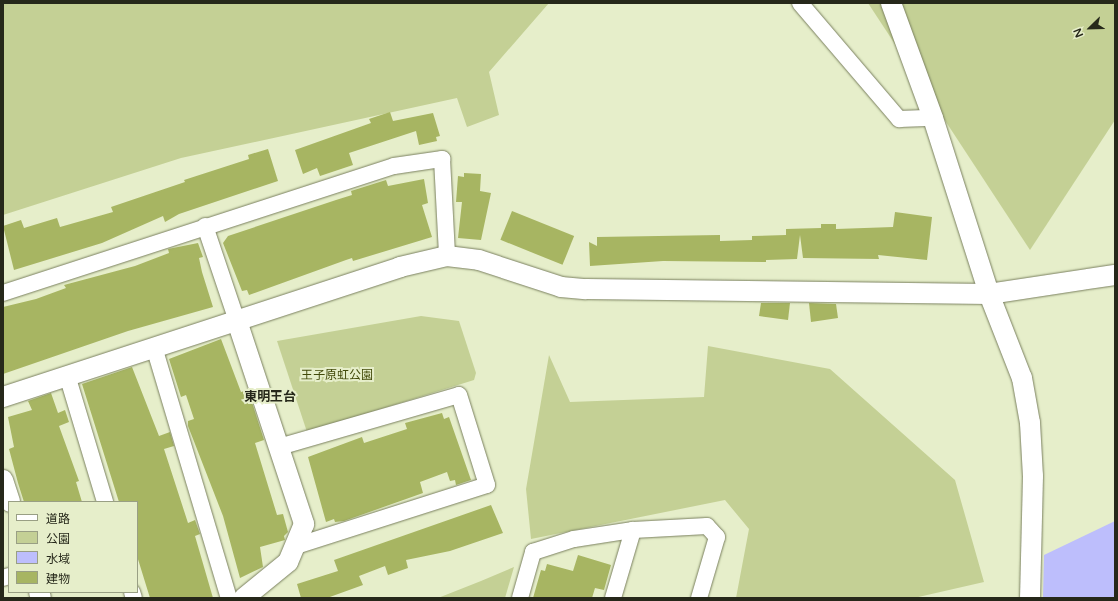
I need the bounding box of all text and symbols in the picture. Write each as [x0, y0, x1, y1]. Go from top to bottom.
north arrow [1070, 8, 1110, 48]
text: N [1071, 26, 1086, 39]
park label: 王子原虹公園 [301, 369, 373, 383]
district label: 東明王台 [244, 389, 296, 405]
legend [8, 501, 138, 593]
text: 道路 [46, 512, 70, 526]
text: 公園 [46, 532, 70, 546]
text: 水域 [46, 552, 70, 566]
text: 建物 [46, 572, 70, 586]

